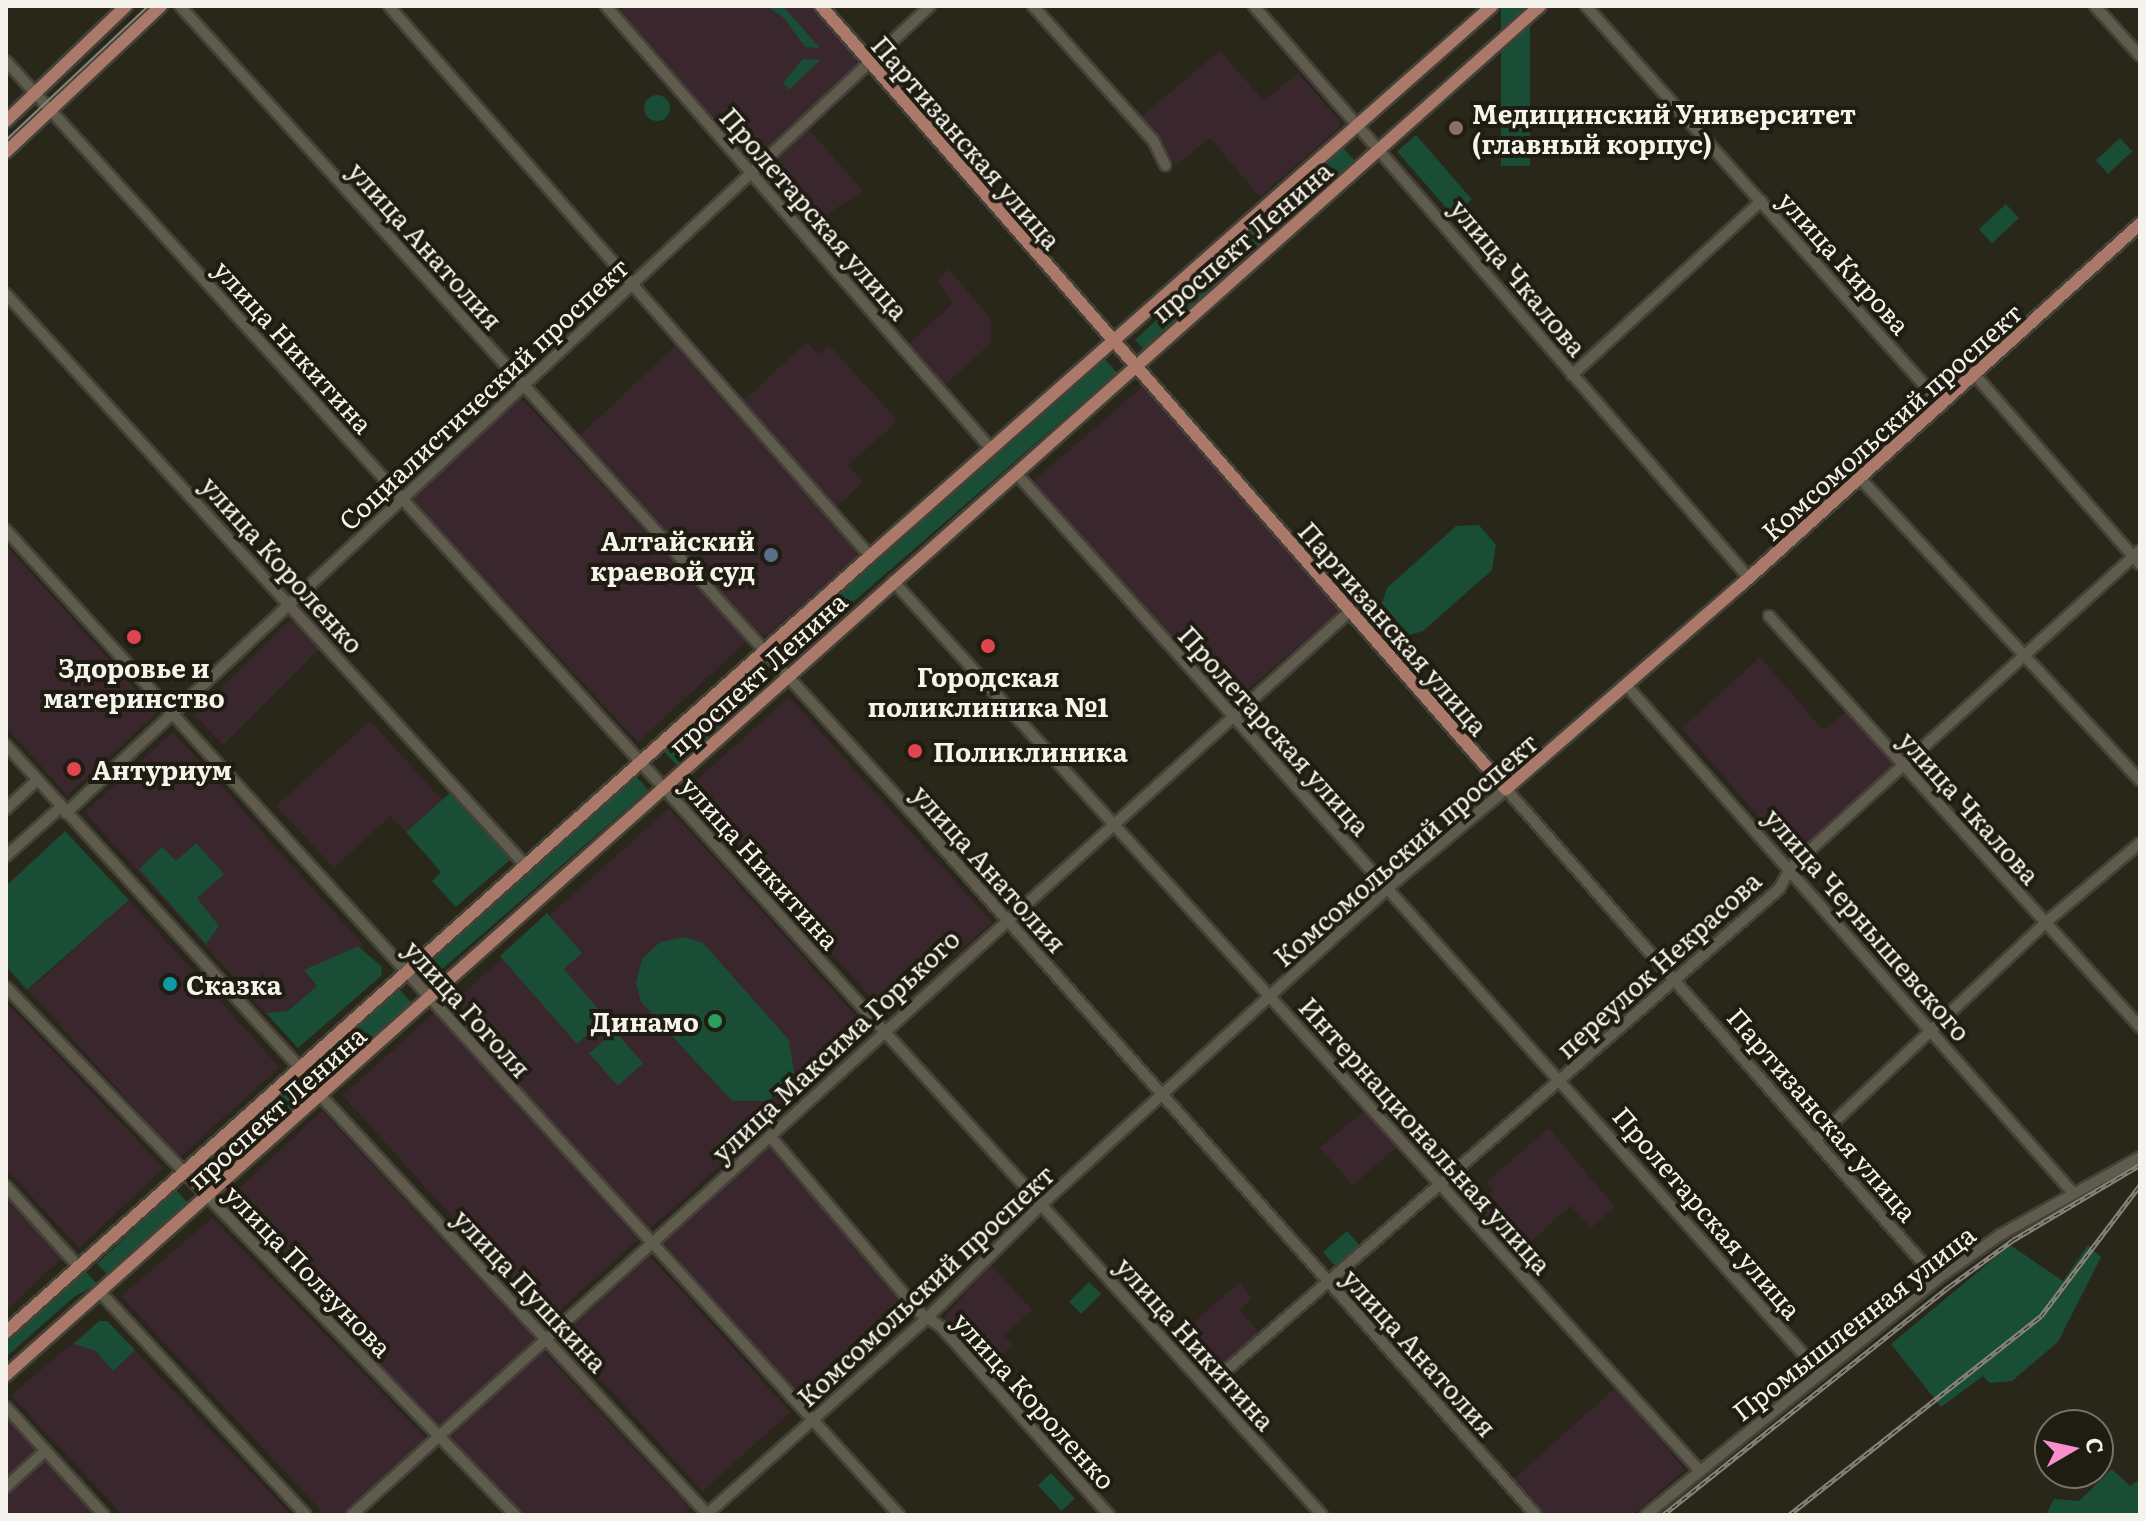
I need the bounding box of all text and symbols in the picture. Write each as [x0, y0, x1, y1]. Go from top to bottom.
street label: Партизанская улица [866, 29, 1068, 255]
place label: Медицинский Университет (главный корпус) [1472, 97, 1856, 158]
street label: Пролетарская улица [714, 100, 916, 326]
marker: Медицинский Университет (главный корпус) [1447, 119, 1465, 137]
street label: проспект Ленина [1144, 154, 1338, 328]
street label: улица Анатолия [342, 155, 510, 335]
street label: улица Кирова [1773, 184, 1917, 340]
street label: улица Чкалова [1444, 192, 1594, 362]
street label: Социалистический проспект [332, 250, 634, 536]
street label: улица Никитина [208, 253, 380, 439]
street label: Комсомольский проспект [1754, 296, 2028, 546]
street label: улица Короленко [195, 469, 371, 659]
street label: Партизанская улица [1293, 515, 1495, 741]
place label: Алтайский краевой суд [590, 524, 755, 586]
marker: Алтайский краевой суд [762, 546, 780, 564]
street label: проспект Ленина [661, 585, 853, 761]
street label: Пролетарская улица [1173, 619, 1377, 841]
marker: Здоровье и материнство [123, 626, 145, 648]
marker: Городская поликлиника №1 [977, 635, 999, 657]
place label: Здоровье и материнство [43, 651, 225, 712]
place label: Городская поликлиника №1 [868, 660, 1108, 722]
street label: улица Чкалова [1893, 724, 2047, 890]
street label: Комсомольский проспект [1267, 726, 1543, 972]
place label: Поликлиника [933, 735, 1128, 767]
marker: Поликлиника [904, 740, 926, 762]
place label: Антуриум [92, 753, 232, 785]
marker: Антуриум [63, 758, 85, 780]
street label: улица Никитина [675, 769, 847, 955]
street label: улица Анатолия [906, 778, 1074, 958]
street label: улица Чернышевского [1758, 801, 1978, 1047]
street label: переулок Некрасова [1549, 864, 1767, 1064]
street label: улица Максима Горького [705, 922, 965, 1168]
street label: улица Гоголя [398, 933, 538, 1083]
place label: Сказка [186, 968, 282, 1000]
marker: Сказка [161, 975, 179, 993]
street label: Интернациональная улица [1294, 990, 1558, 1280]
street label: Партизанская улица [1722, 1001, 1924, 1227]
place label: Динамо [591, 1005, 699, 1037]
marker: Динамо [706, 1012, 724, 1030]
street label: проспект Ленина [180, 1019, 372, 1195]
street label: Пролетарская улица [1607, 1099, 1809, 1325]
street label: Комсомольский проспект [790, 1158, 1060, 1412]
street label: улица Ползунова [219, 1178, 399, 1362]
street label: улица Пушкина [447, 1202, 615, 1378]
street label: Промышленная улица [1726, 1218, 1980, 1426]
street label: улица Никитина [1110, 1250, 1282, 1436]
street label: улица Анатолия [1336, 1262, 1504, 1442]
street label: улица Короленко [947, 1305, 1123, 1495]
north arrow [2034, 1409, 2114, 1489]
text: С [2079, 1435, 2114, 1456]

